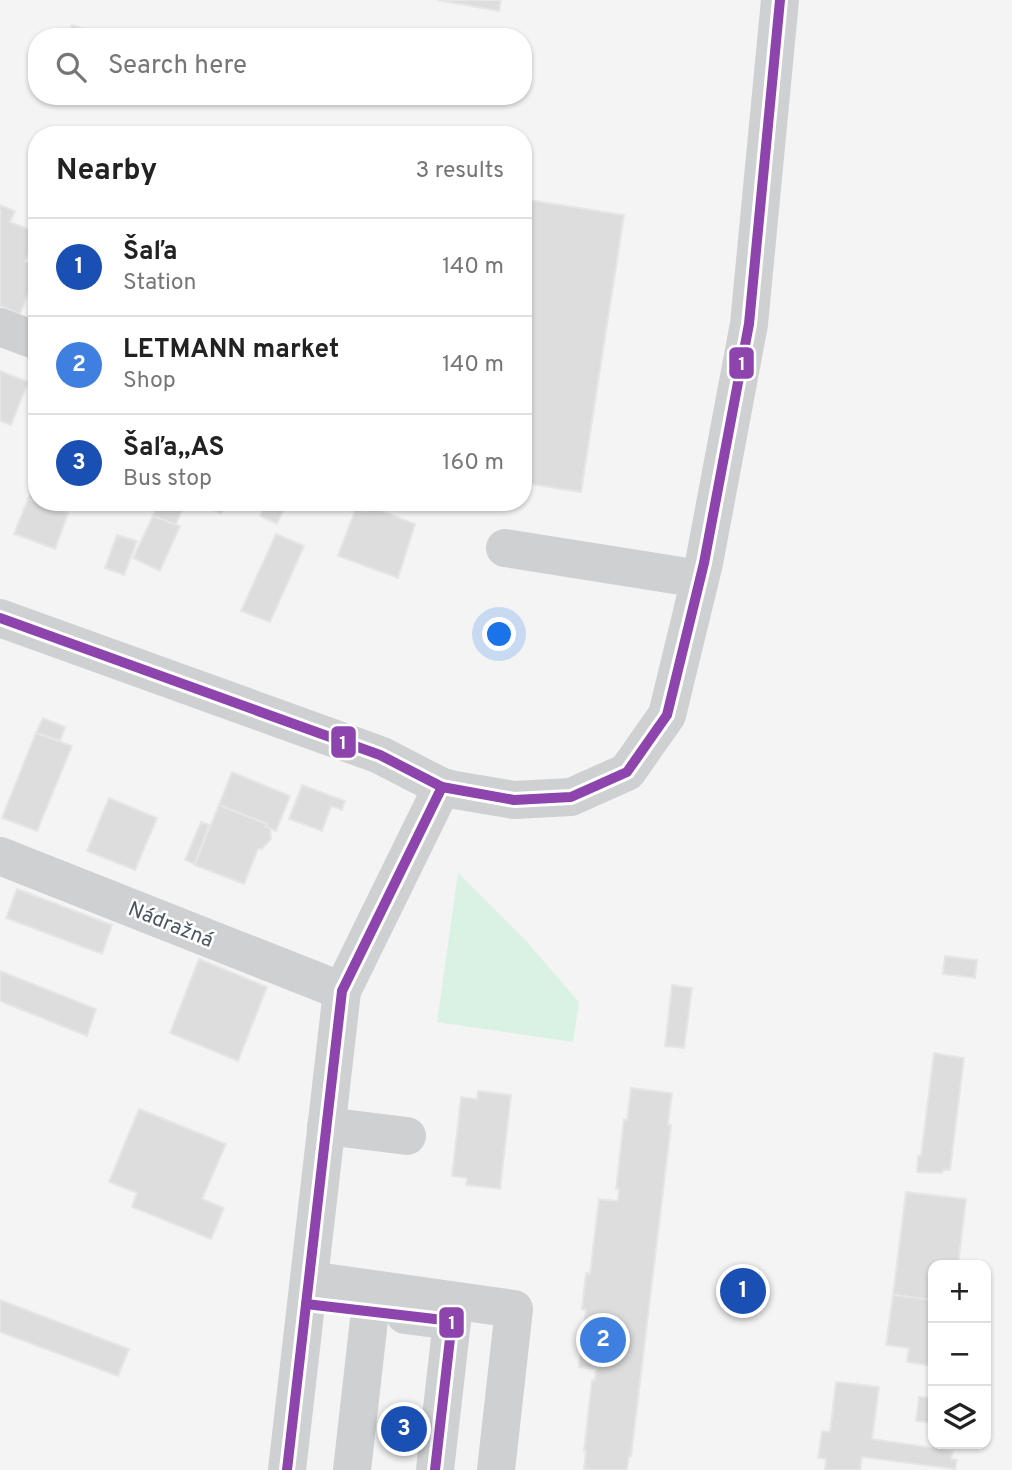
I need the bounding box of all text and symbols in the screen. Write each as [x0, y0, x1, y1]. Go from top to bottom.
search box [28, 28, 532, 105]
icon: search [52, 48, 90, 86]
text: Search here [108, 50, 247, 83]
text: Nearby [56, 153, 157, 190]
text: 3 results [415, 157, 504, 186]
text: Šaľa [123, 236, 177, 269]
text: 1 [74, 253, 84, 282]
text: 140 m [442, 253, 504, 282]
text: Station [123, 269, 197, 298]
text: LETMANN market [123, 334, 339, 367]
line badge: 1 [728, 346, 755, 380]
text: 2 [72, 351, 86, 380]
text: 140 m [442, 351, 504, 380]
text: 1 [738, 353, 746, 377]
text: Shop [123, 367, 176, 396]
text: Šaľa,,AS [123, 432, 224, 465]
text: 3 [72, 449, 86, 478]
text: 160 m [442, 449, 504, 478]
text: Bus stop [123, 465, 212, 494]
your location [482, 617, 516, 651]
line badge: 1 [330, 725, 357, 759]
text: 1 [339, 732, 347, 756]
street label: Nádražná [124, 896, 217, 955]
map controls [928, 1260, 991, 1449]
button: + [928, 1260, 991, 1323]
pin: 1 [720, 1265, 766, 1317]
line badge: 1 [438, 1306, 465, 1339]
text: 1 [448, 1312, 456, 1336]
pin: 2 [580, 1314, 626, 1366]
button: − [928, 1323, 991, 1386]
button: layers [928, 1386, 991, 1449]
pin: 3 [381, 1403, 427, 1455]

